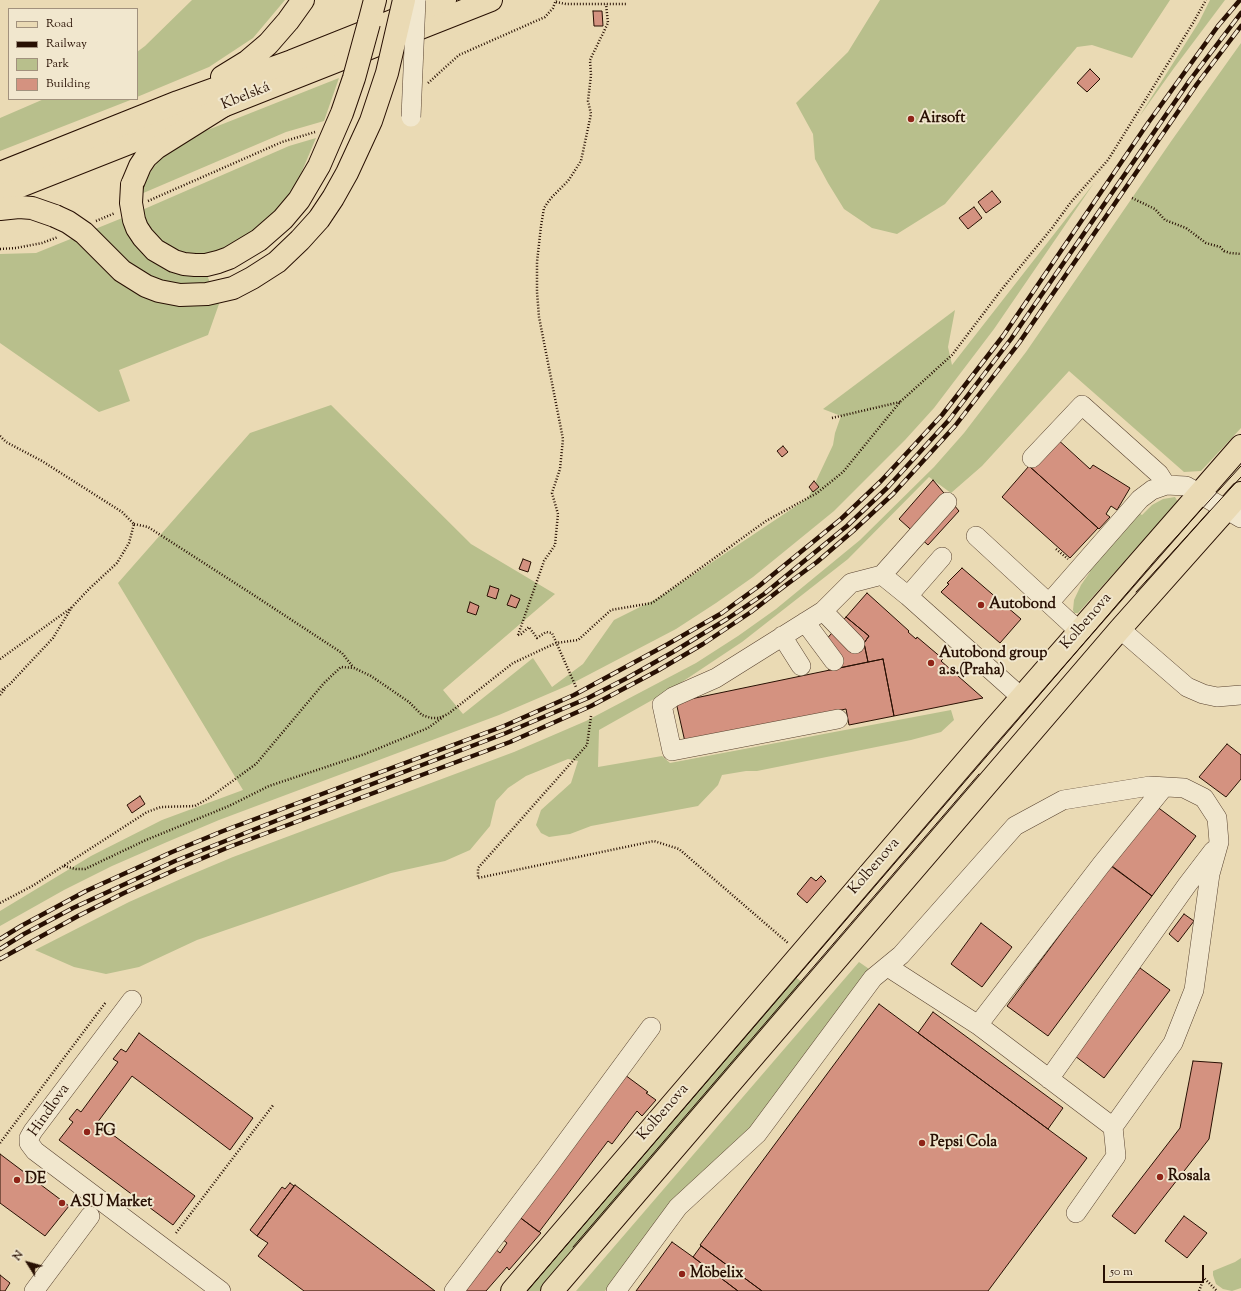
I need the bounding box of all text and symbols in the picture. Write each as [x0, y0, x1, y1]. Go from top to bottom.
legend [8, 8, 138, 100]
text: Road [46, 15, 73, 33]
text: Railway [46, 35, 87, 53]
text: Park [46, 55, 69, 73]
text: Building [46, 75, 90, 93]
street label: Kbelská [219, 79, 273, 115]
place label: Airsoft [919, 110, 965, 128]
marker: Airsoft [906, 114, 916, 124]
street label: Kolbenova [1058, 590, 1116, 654]
place label: Autobond [989, 596, 1056, 614]
marker: Autobond [976, 600, 986, 610]
place label: Autobond group a.s.(Praha) [939, 645, 1047, 680]
marker: Autobond group a.s.(Praha) [926, 658, 936, 668]
street label: Kolbenova [846, 835, 904, 899]
street label: Hindlova [25, 1081, 75, 1141]
street label: Kolbenova [635, 1081, 693, 1145]
place label: FG [95, 1123, 116, 1141]
marker: FG [82, 1127, 92, 1137]
place label: Pepsi Cola [930, 1134, 997, 1152]
marker: Pepsi Cola [917, 1138, 927, 1148]
place label: Rosala [1168, 1168, 1210, 1186]
place label: DE [25, 1171, 46, 1189]
marker: Rosala [1155, 1172, 1165, 1182]
marker: DE [12, 1175, 22, 1185]
place label: ASU Market [70, 1194, 152, 1212]
marker: ASU Market [57, 1198, 67, 1208]
north arrow [8, 1243, 48, 1283]
text: N [9, 1247, 27, 1264]
scale bar [1105, 1257, 1206, 1283]
text: 50 m [1110, 1263, 1133, 1281]
place label: Möbelix [690, 1265, 743, 1283]
marker: Möbelix [677, 1269, 687, 1279]

